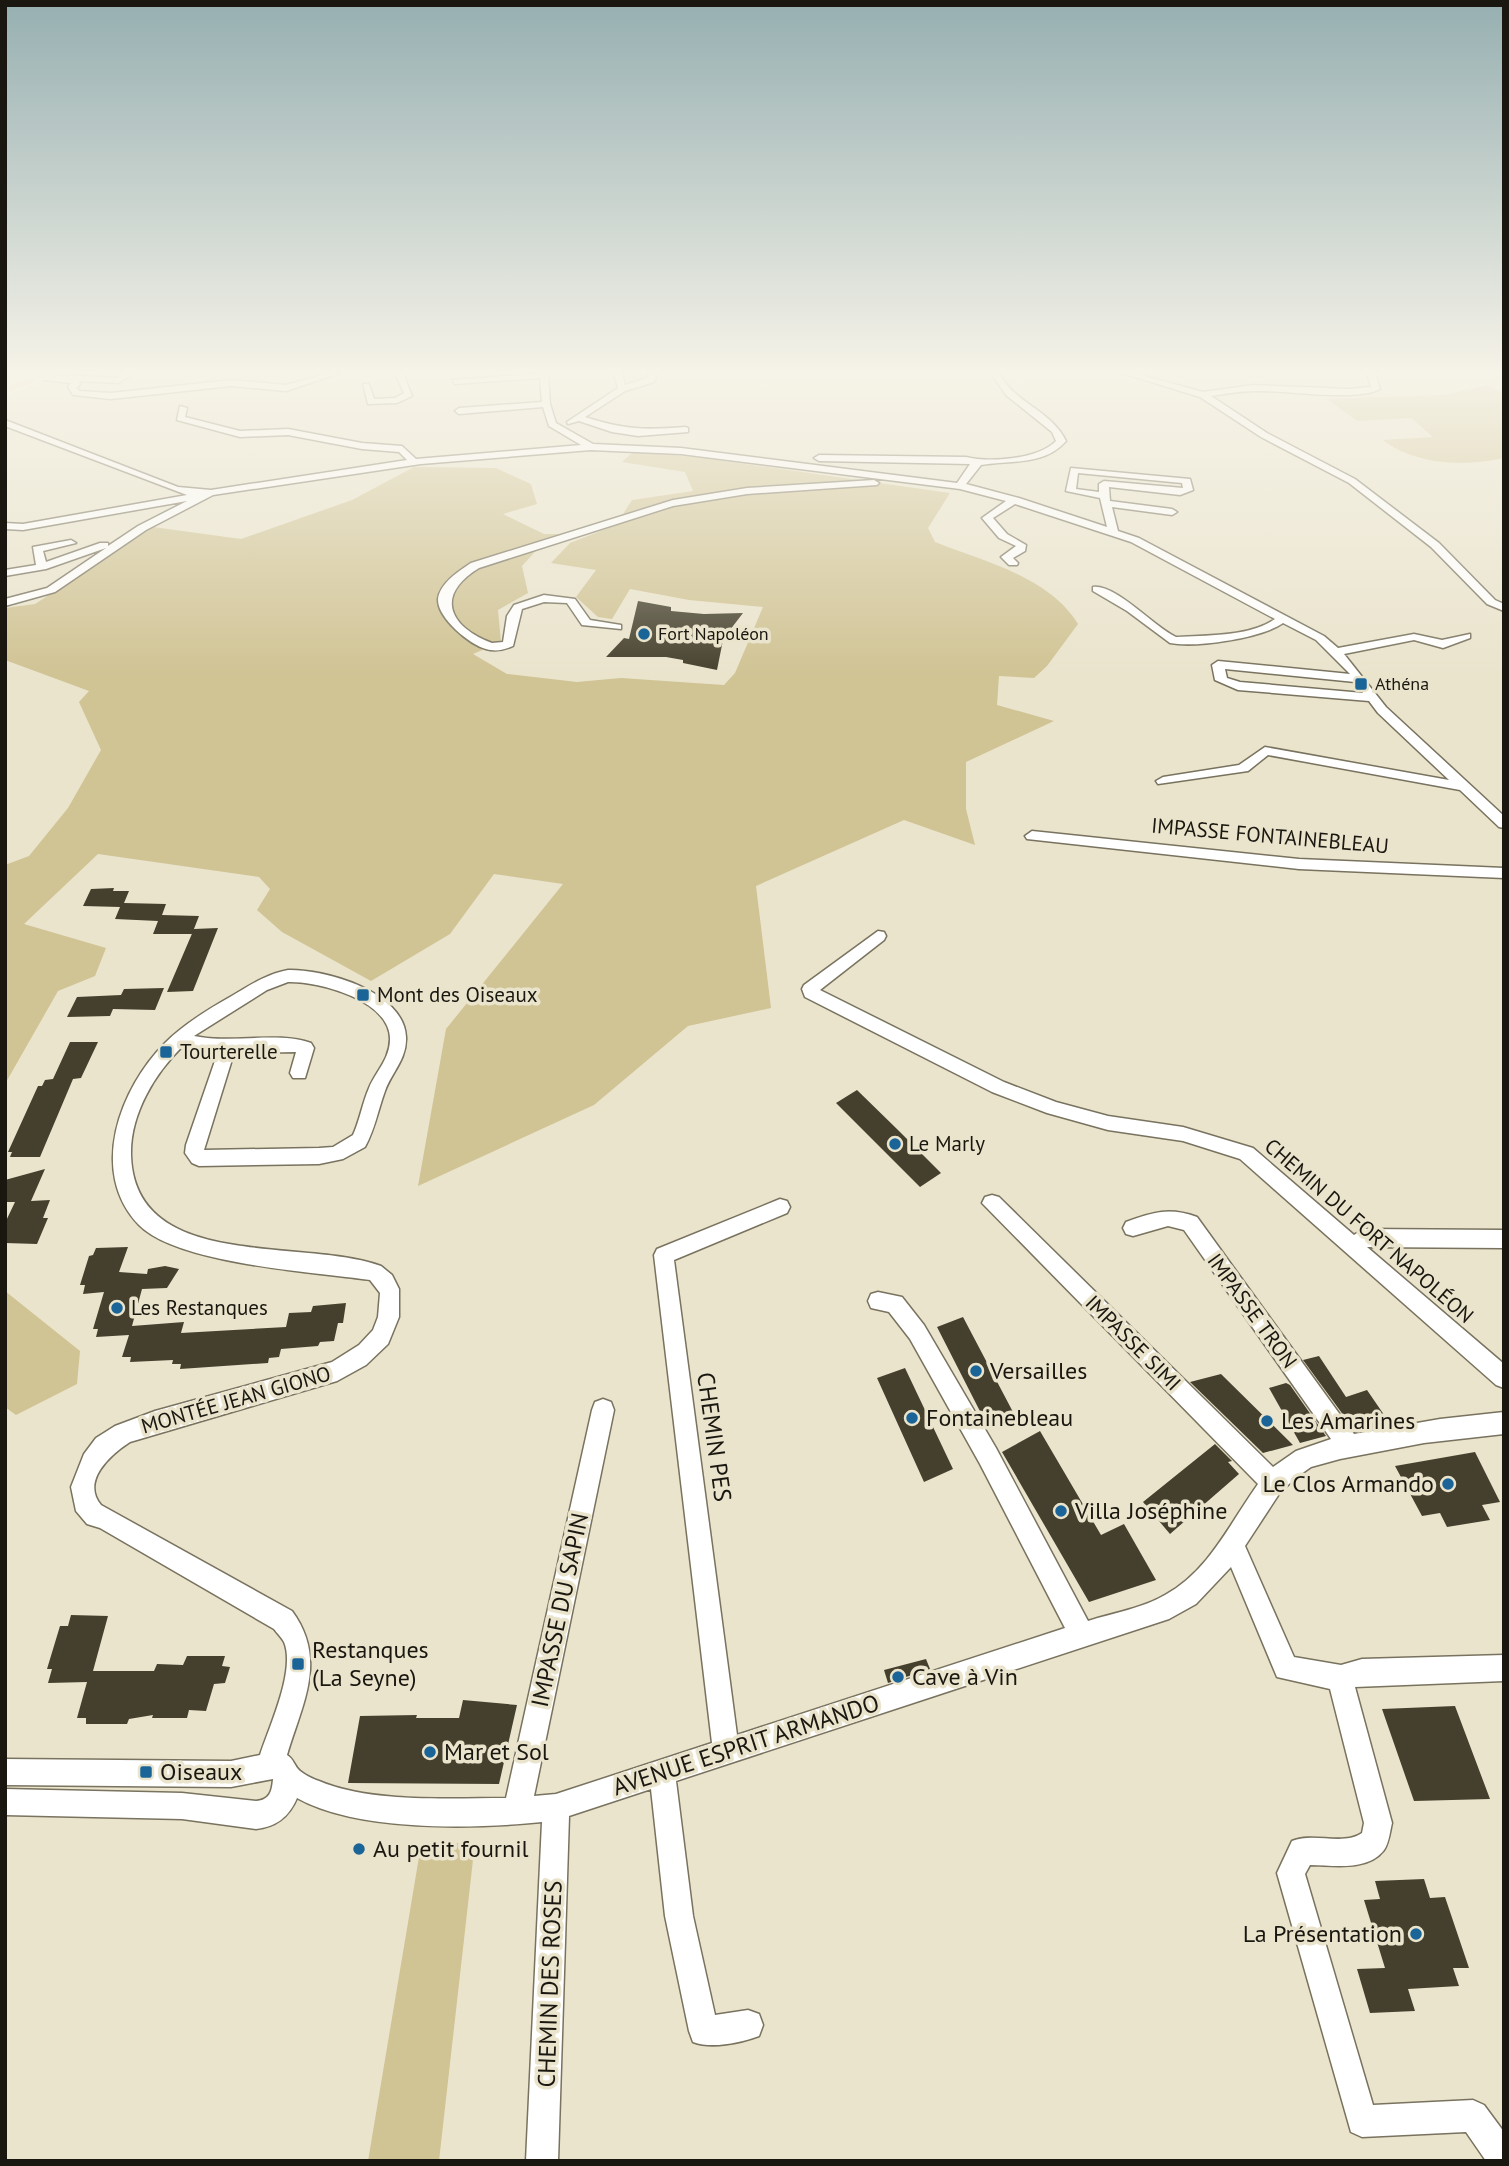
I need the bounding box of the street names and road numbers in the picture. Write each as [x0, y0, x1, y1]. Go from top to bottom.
street label: IMPASSE FONTAINEBLEAU [1150, 812, 1390, 859]
street label: CHEMIN DU FORT NAPOLÉON [1259, 1132, 1479, 1329]
street label: IMPASSE TRON [1202, 1248, 1303, 1374]
street label: IMPASSE SIMI [1080, 1289, 1187, 1396]
street label: MONTÉE JEAN GIONO [138, 1360, 334, 1440]
street label: CHEMIN PES [690, 1370, 739, 1504]
street label: IMPASSE DU SAPIN [524, 1510, 595, 1710]
street label: AVENUE ESPRIT ARMANDO [609, 1687, 883, 1802]
street label: CHEMIN DES ROSES [530, 1880, 569, 2088]

